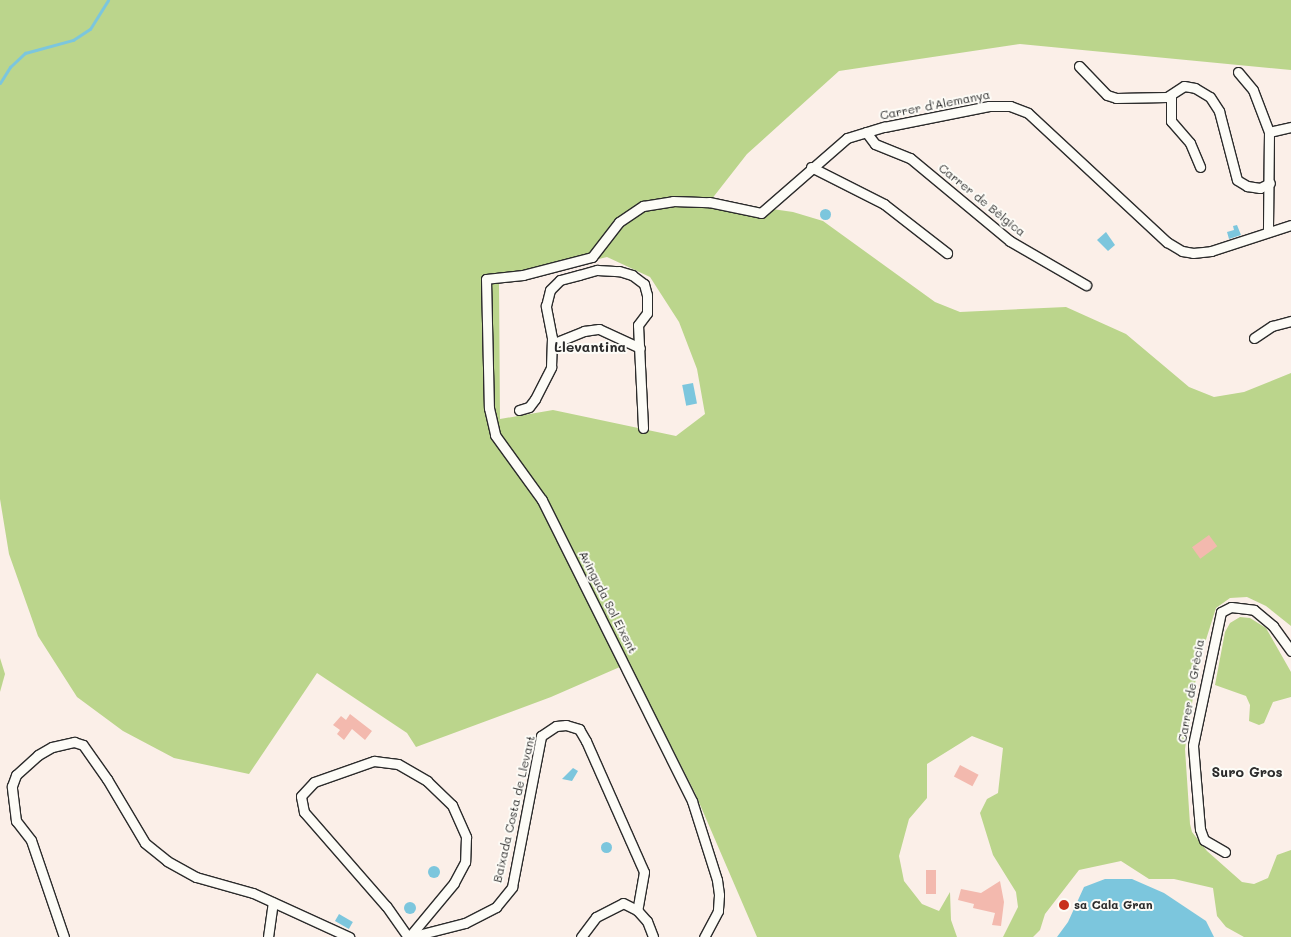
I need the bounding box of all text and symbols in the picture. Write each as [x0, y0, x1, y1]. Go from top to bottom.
street label: Carrer d'Alemanya [879, 87, 991, 123]
street label: Carrer de Bèlgica [936, 161, 1028, 239]
district label: Llevantina [554, 339, 626, 355]
street label: Avinguda Sol Eixent [576, 548, 640, 656]
street label: Carrer de Grècia [1175, 638, 1207, 744]
street label: Baixada Costa de Llevant [490, 734, 538, 884]
district label: Suro Gros [1211, 764, 1283, 780]
place label: sa Cala Gran [1074, 898, 1153, 912]
marker: sa Cala Gran [1058, 899, 1070, 911]

